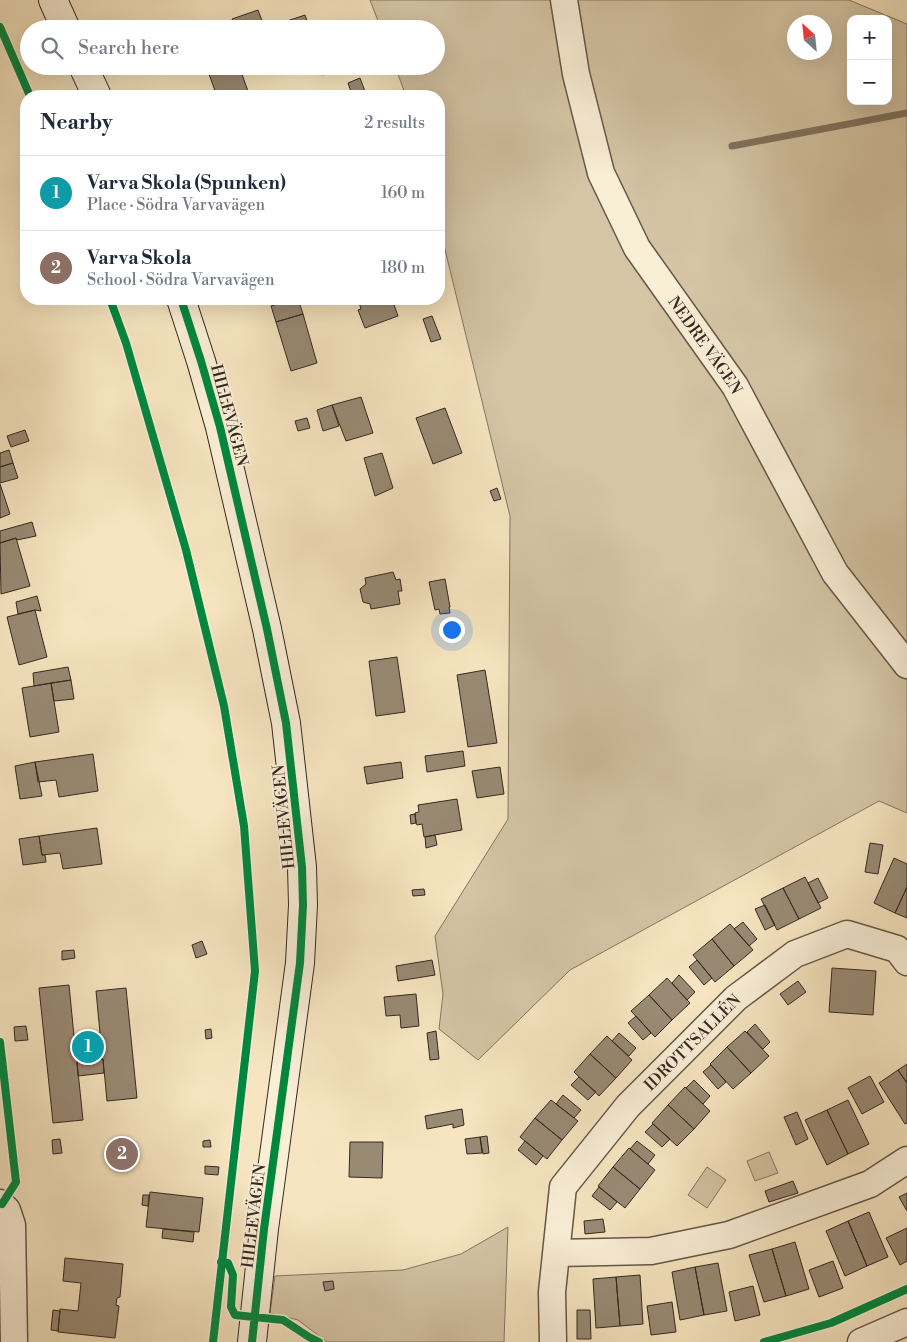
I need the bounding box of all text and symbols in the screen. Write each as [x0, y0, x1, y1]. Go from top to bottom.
north arrow [787, 15, 832, 60]
map controls [847, 15, 892, 105]
button: + [847, 15, 892, 60]
search box [20, 20, 445, 75]
icon: search [38, 34, 66, 62]
text: Search here [78, 36, 179, 60]
button: − [847, 60, 892, 105]
text: Nearby [40, 110, 113, 136]
text: 2 results [364, 113, 425, 133]
text: Varva Skola (Spunken) [87, 171, 286, 195]
text: 1 [52, 183, 60, 203]
text: 160 m [381, 183, 425, 203]
text: Place · Södra Varvavägen [87, 195, 265, 215]
text: Varva Skola [87, 246, 192, 270]
text: 2 [51, 258, 61, 278]
text: 180 m [381, 258, 425, 278]
text: School · Södra Varvavägen [87, 270, 274, 290]
street label: NEDRE VÄGEN [663, 293, 746, 398]
street label: HILLEVÄGEN [206, 362, 253, 469]
your location [439, 617, 465, 643]
street label: HILLEVÄGEN [268, 764, 299, 870]
street label: IDROTTSALLÉN [640, 990, 745, 1095]
pin: 1 [72, 1028, 104, 1066]
pin: 2 [106, 1135, 138, 1173]
street label: HILLEVÄGEN [237, 1163, 270, 1269]

